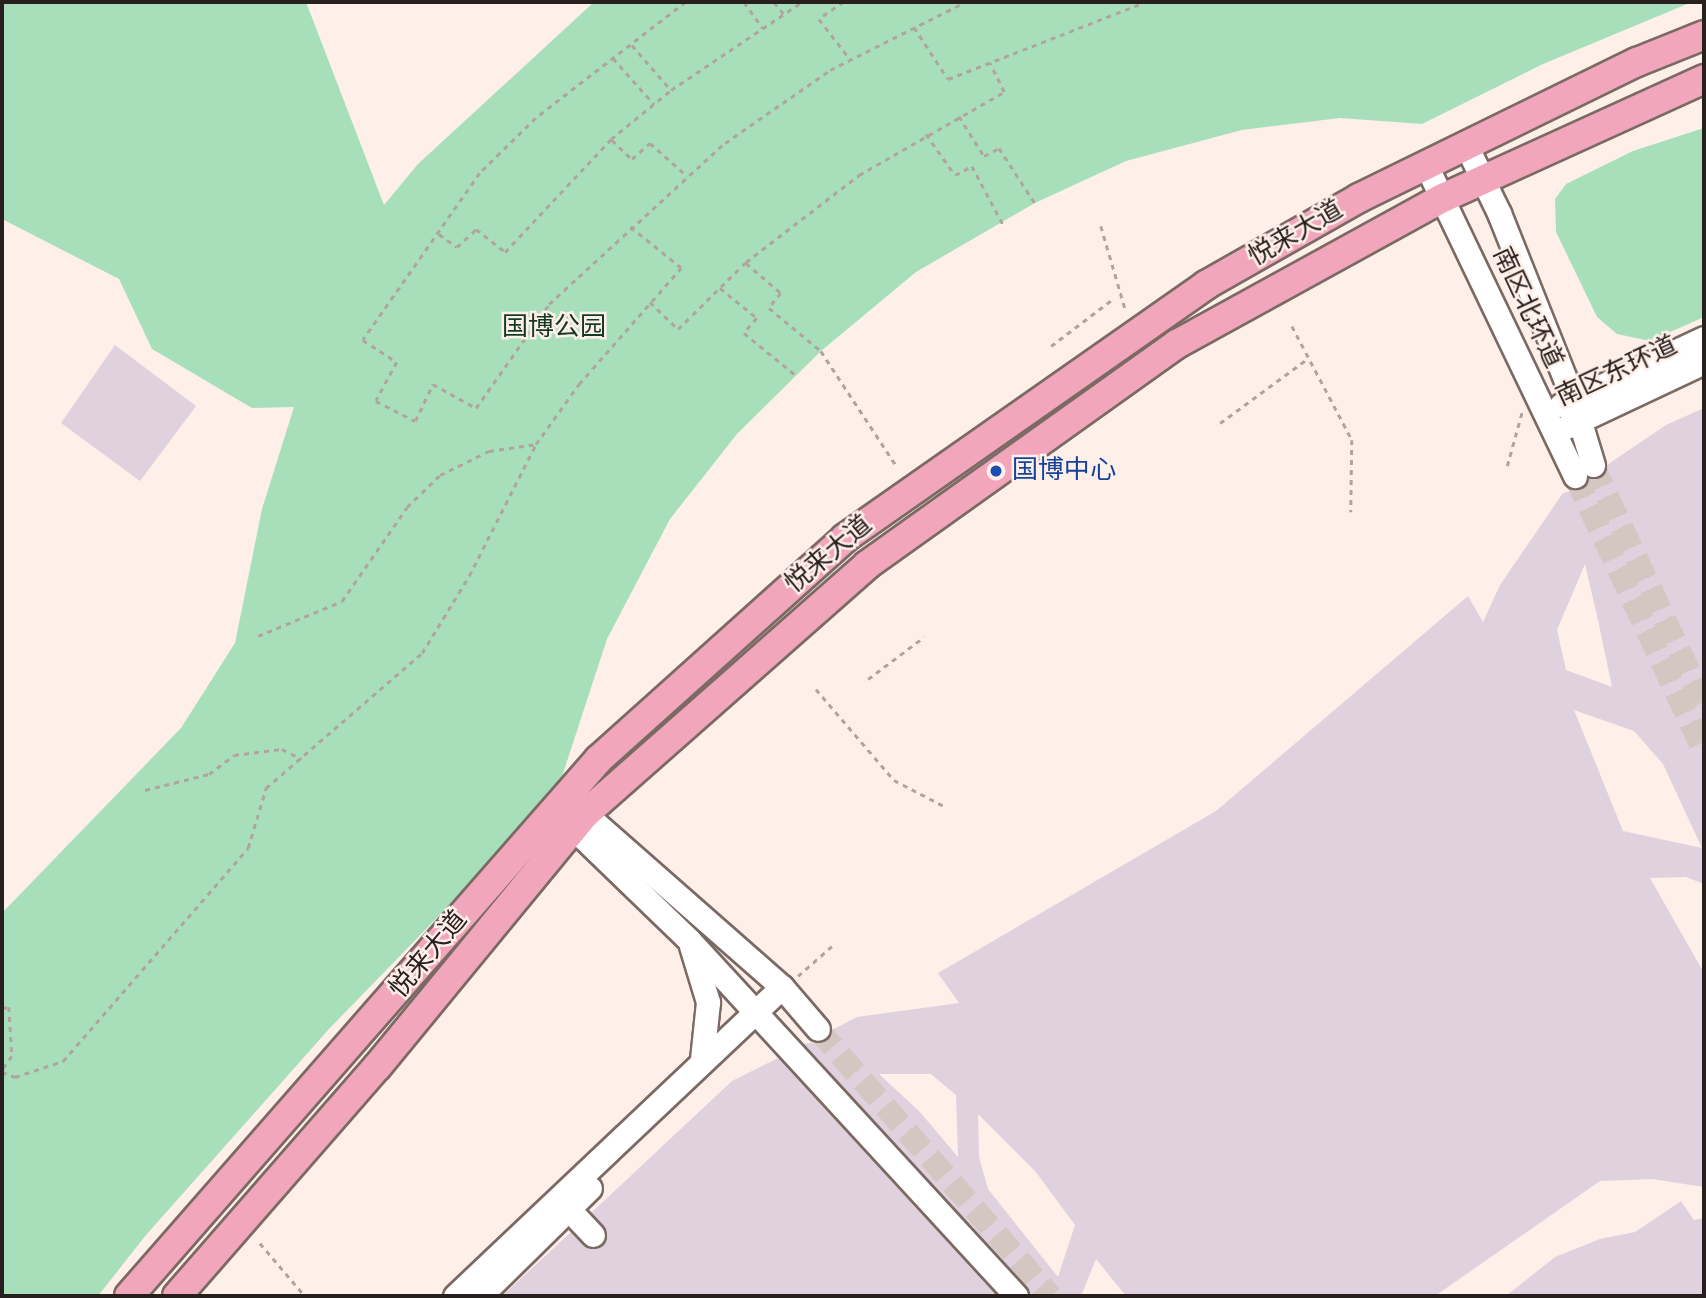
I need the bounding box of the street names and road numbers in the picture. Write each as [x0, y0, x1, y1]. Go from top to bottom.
street label: 悦来大道 [1243, 194, 1349, 274]
street label: 南区北环道 [1485, 242, 1569, 374]
street label: 南区东环道 [1551, 330, 1683, 414]
street label: 悦来大道 [779, 510, 879, 600]
street label: 悦来大道 [384, 905, 474, 1005]

